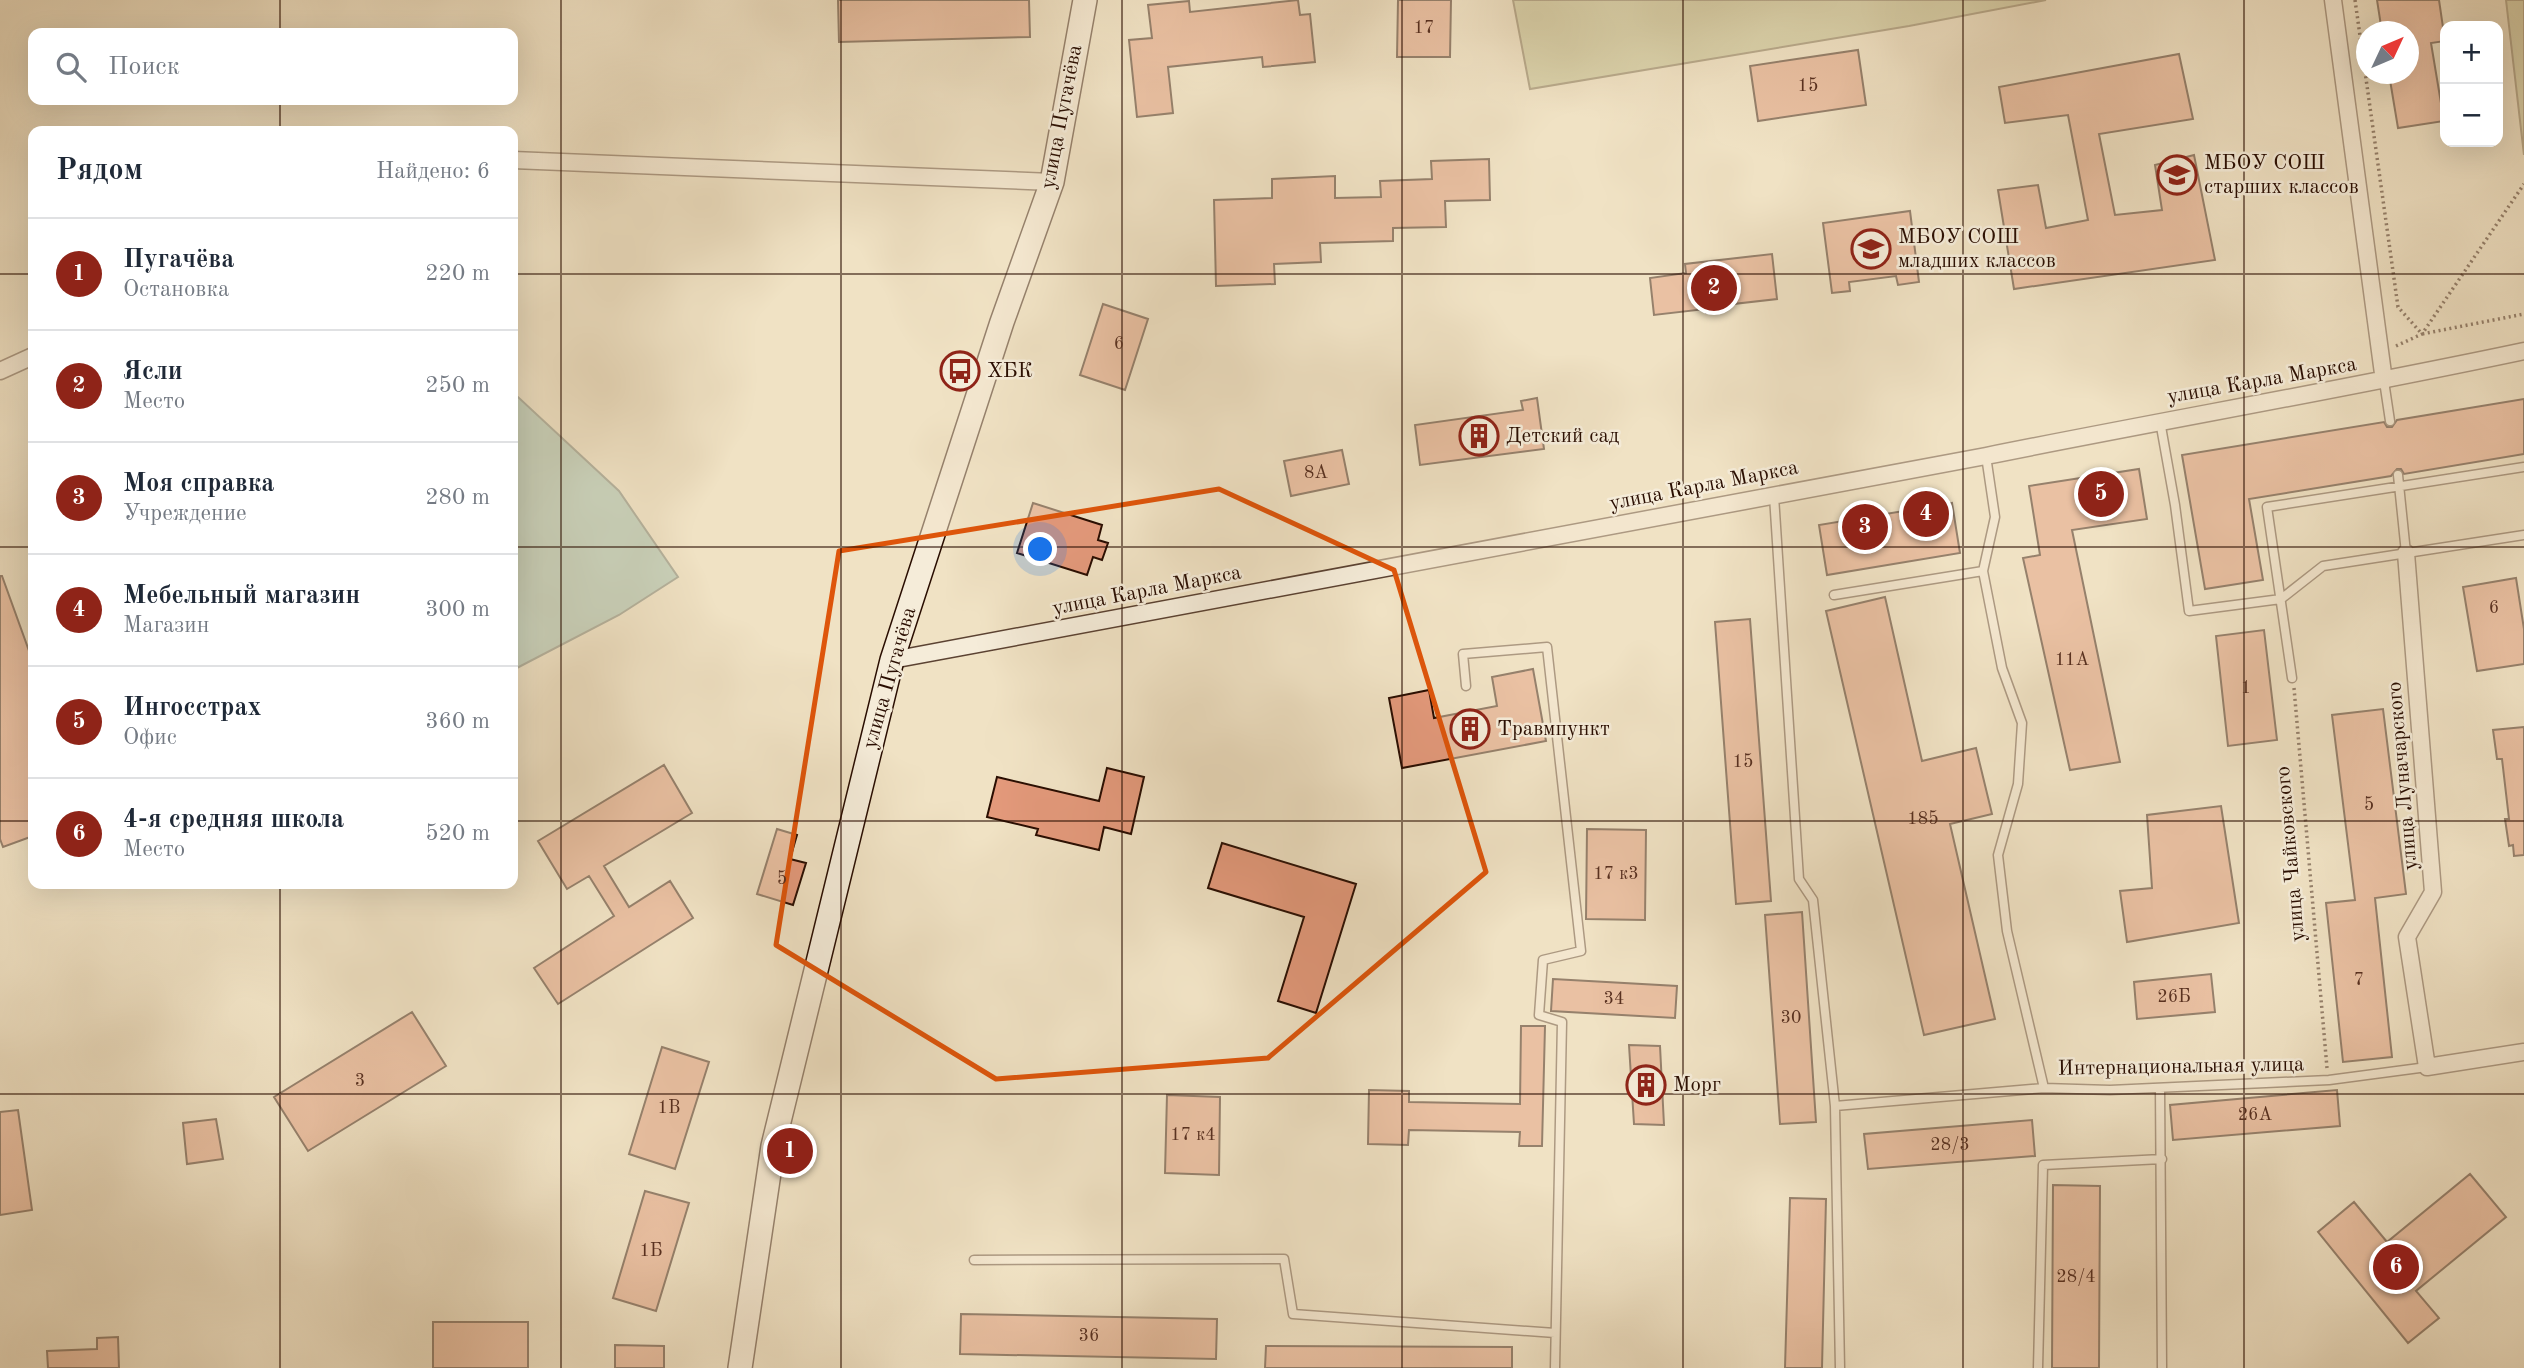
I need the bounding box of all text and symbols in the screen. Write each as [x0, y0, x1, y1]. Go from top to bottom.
house number: 17 [1414, 19, 1434, 37]
north arrow [2356, 21, 2419, 84]
map controls [2440, 21, 2503, 147]
button: + [2440, 21, 2503, 84]
search box [28, 28, 518, 105]
street label: улица Пугачёва [1038, 43, 1086, 191]
icon: search [52, 48, 90, 86]
text: Поиск [108, 54, 180, 80]
house number: 15 [1798, 77, 1818, 95]
button: − [2440, 84, 2503, 147]
place label: МБОУ СОШ старших классов [2204, 153, 2359, 198]
school or university icon: МБОУ СОШ старших классов [2156, 154, 2198, 196]
text: Рядом [56, 156, 143, 186]
text: Найдено: 6 [376, 160, 490, 183]
place label: МБОУ СОШ младших классов [1898, 227, 2056, 272]
school or university icon: МБОУ СОШ младших классов [1850, 228, 1892, 270]
text: Пугачёва [123, 247, 235, 273]
text: 1 [72, 262, 86, 285]
text: 220 m [425, 262, 490, 285]
pin: 2 [1691, 262, 1737, 314]
text: Остановка [123, 278, 229, 301]
house number: 6 [1114, 335, 1124, 353]
bus stop icon: ХБК [939, 350, 981, 392]
street label: улица Карла Маркса [2166, 354, 2358, 408]
text: Ясли [123, 359, 183, 385]
place label: ХБК [987, 361, 1033, 382]
text: 2 [72, 374, 86, 397]
text: 250 m [425, 374, 490, 397]
text: Место [123, 390, 185, 413]
building icon: Детский сад [1458, 415, 1500, 457]
place label: Детский сад [1506, 426, 1620, 447]
street label: улица Карла Маркса [1608, 457, 1800, 515]
house number: 8А [1304, 464, 1328, 482]
pin: 5 [2078, 468, 2124, 520]
text: Моя справка [123, 471, 275, 497]
text: 3 [72, 486, 86, 509]
text: 280 m [425, 486, 490, 509]
pin: 4 [1903, 488, 1949, 540]
pin: 3 [1842, 501, 1888, 553]
text: Учреждение [123, 502, 247, 525]
your location [1023, 532, 1057, 566]
street label: улица Карла Маркса [1051, 562, 1243, 620]
text: Мебельный магазин [123, 583, 360, 609]
text: 4 [72, 598, 86, 621]
text: 300 m [425, 598, 490, 621]
house number: 6 [2489, 599, 2499, 617]
street label: улица Пугачёва [860, 605, 920, 751]
text: Магазин [123, 614, 209, 637]
house number: 11А [2055, 651, 2090, 669]
house number: 1 [2241, 679, 2251, 697]
street label: улица Луначарского [2384, 681, 2422, 871]
text: Ингосстрах [123, 695, 261, 721]
building icon: Травмпункт [1449, 708, 1491, 750]
text: 5 [72, 710, 86, 733]
text: 360 m [425, 710, 490, 733]
place label: Травмпункт [1497, 719, 1610, 740]
text: Офис [123, 726, 177, 749]
house number: 15 [1733, 753, 1753, 771]
street label: улица Чайковского [2273, 765, 2309, 943]
house number: 5 [2364, 796, 2374, 814]
text: 4-я средняя школа [123, 807, 344, 833]
house number: 185 [1907, 810, 1939, 828]
text: 6 [72, 822, 86, 845]
text: 520 m [425, 822, 490, 845]
text: Место [123, 838, 185, 861]
house number: 17 к3 [1593, 865, 1639, 883]
house number: 5 [777, 870, 787, 888]
house number: 7 [2354, 971, 2364, 989]
house number: 26Б [2157, 988, 2191, 1006]
house number: 34 [1604, 990, 1624, 1008]
house number: 30 [1781, 1009, 1801, 1027]
street label: Интернациональная улица [2057, 1054, 2305, 1080]
building icon: Морг [1625, 1064, 1667, 1106]
house number: 3 [355, 1072, 365, 1090]
place label: Морг [1673, 1075, 1721, 1096]
house number: 1В [658, 1099, 680, 1117]
house number: 26А [2238, 1106, 2273, 1124]
pin: 1 [767, 1125, 813, 1177]
house number: 17 к4 [1170, 1126, 1216, 1144]
house number: 28/3 [1930, 1136, 1970, 1154]
pin: 6 [2373, 1241, 2419, 1293]
house number: 1Б [639, 1242, 663, 1260]
house number: 28/4 [2056, 1268, 2096, 1286]
house number: 36 [1079, 1327, 1099, 1345]

